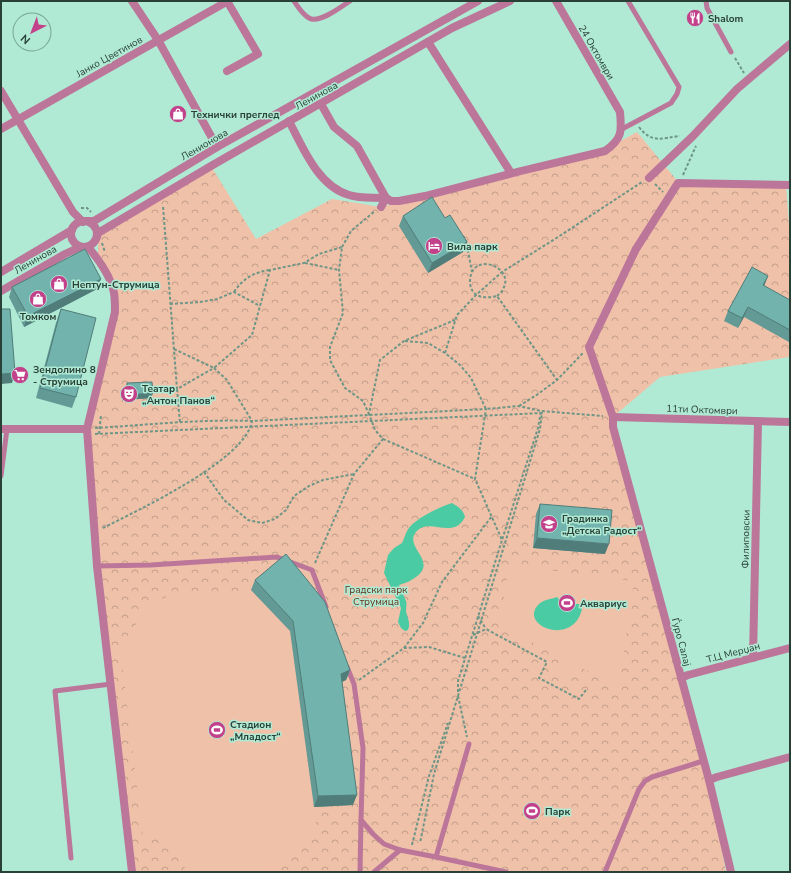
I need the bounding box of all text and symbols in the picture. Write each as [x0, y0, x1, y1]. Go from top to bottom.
restaurant icon: Shalom [685, 8, 705, 28]
north arrow [12, 12, 52, 52]
place label: Shalom [708, 12, 744, 26]
street label: 24 Октомври [575, 22, 618, 83]
text: N [18, 31, 34, 47]
street label: Јанко Цветинов [73, 33, 146, 81]
street label: Ленинова [293, 78, 340, 113]
shop icon: Технички преглед [168, 104, 188, 124]
place label: Технички преглед [191, 108, 280, 122]
street label: Ленионова [178, 126, 231, 164]
hotel icon: Вила парк [424, 236, 444, 256]
place label: Вила парк [447, 240, 498, 254]
street label: Ленинова [12, 242, 59, 278]
shop icon: Нептун-Струмица [49, 274, 69, 294]
place label: Нептун-Струмица [72, 278, 160, 292]
shop icon: Томком [28, 289, 48, 309]
place label: Томком [20, 310, 56, 324]
place label: Зендолино 8 - Струмица [33, 363, 96, 389]
supermarket icon: Зендолино 8 - Струмица [10, 365, 30, 385]
place label: Театар „Антон Панов“ [142, 382, 215, 408]
theatre icon: Театар „Антон Панов“ [119, 384, 139, 404]
street label: 11ти Октомври [666, 402, 738, 418]
street label: Филиповски [738, 509, 754, 568]
place label: Градинка „Детска Радост“ [562, 512, 642, 538]
school or university icon: Градинка „Детска Радост“ [539, 514, 559, 534]
park label: Градски парк Струмица [345, 583, 408, 609]
sports icon: Аквариус [557, 593, 577, 613]
place label: Аквариус [580, 597, 627, 611]
street label: Ѓуро Салај [668, 617, 694, 668]
street label: Т.Ц Мерџан [705, 639, 762, 667]
place label: Стадион „Младост“ [230, 718, 281, 744]
sports icon: Стадион „Младост“ [207, 720, 227, 740]
sports icon: Парк [522, 801, 542, 821]
place label: Парк [545, 805, 570, 819]

